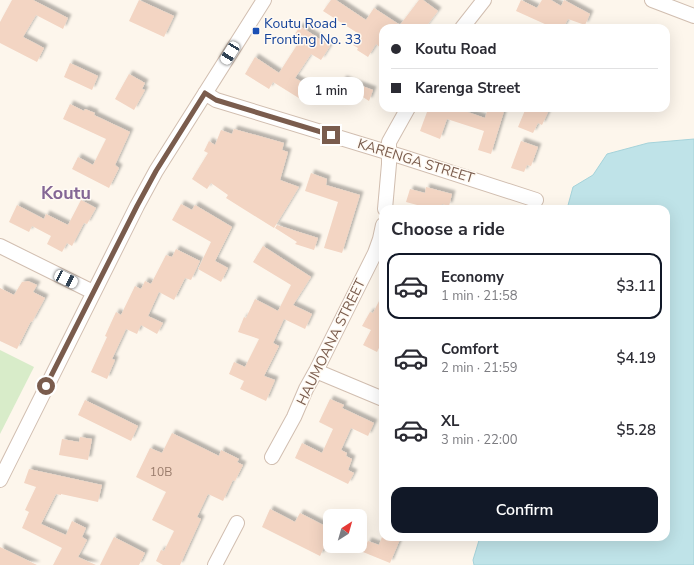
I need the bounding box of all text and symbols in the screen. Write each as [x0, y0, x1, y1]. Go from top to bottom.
place label: Koutu Road - Fronting No. 33 [264, 14, 362, 49]
marker: Koutu Road - Fronting No. 33 [251, 26, 261, 36]
text: Koutu Road [415, 39, 497, 59]
car [219, 40, 241, 66]
callout: 1 min [298, 77, 364, 105]
text: Karenga Street [415, 78, 520, 98]
text: 1 min [314, 82, 348, 100]
route end [322, 126, 340, 144]
street label: KARENGA STREET [355, 134, 477, 188]
district label: Koutu [41, 181, 91, 205]
text: Choose a ride [391, 217, 505, 241]
text: Economy [441, 267, 504, 287]
car [53, 268, 79, 290]
icon: car [393, 268, 429, 304]
street label: HAUMOANA STREET [292, 275, 370, 408]
text: $3.11 [616, 276, 656, 296]
text: 1 min · 21:58 [441, 287, 517, 305]
text: Comfort [441, 339, 498, 359]
icon: car [393, 340, 429, 376]
text: $4.19 [616, 348, 656, 368]
text: 2 min · 21:59 [441, 359, 517, 377]
route start [37, 377, 55, 395]
text: XL [441, 411, 460, 431]
icon: car [393, 412, 429, 448]
text: $5.28 [616, 420, 656, 440]
text: 3 min · 22:00 [441, 431, 517, 449]
house number: 10B [150, 464, 172, 480]
button: Confirm [391, 487, 658, 533]
north arrow [323, 509, 367, 553]
map controls [323, 509, 367, 553]

